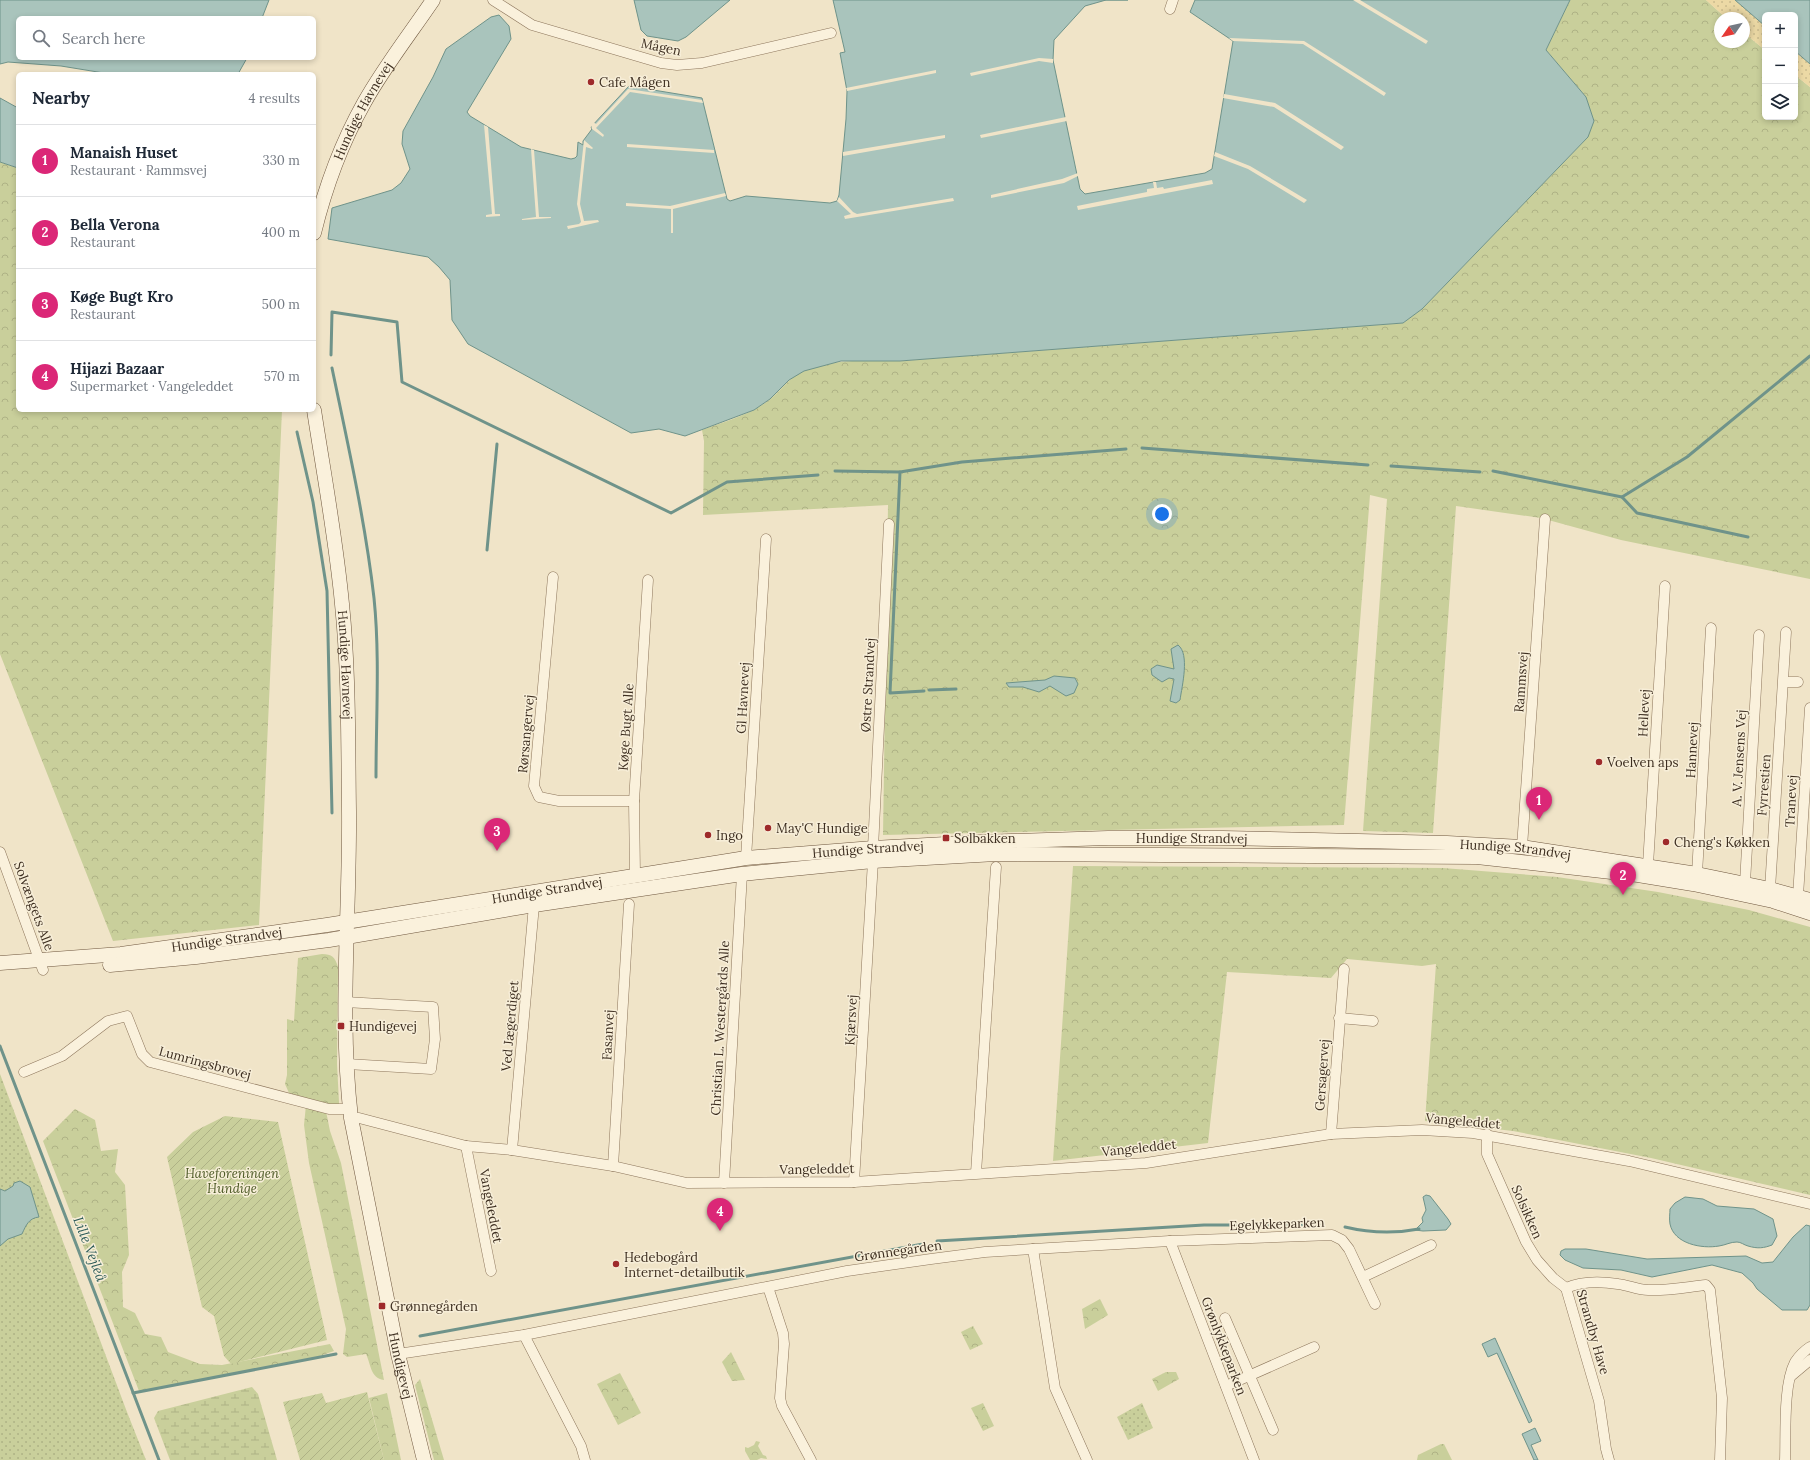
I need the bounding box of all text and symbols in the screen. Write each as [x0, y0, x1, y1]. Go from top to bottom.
north arrow [1714, 12, 1750, 48]
map controls [1762, 12, 1798, 120]
button: + [1762, 12, 1798, 48]
search box [16, 16, 316, 60]
icon: search [30, 27, 52, 49]
text: Search here [62, 29, 145, 48]
street label: Mågen [639, 34, 683, 60]
button: − [1762, 48, 1798, 84]
street label: Hundige Havnevej [329, 58, 396, 163]
place label: Cafe Mågen [599, 74, 670, 91]
marker: Cafe Mågen [586, 77, 596, 87]
button: layers [1762, 84, 1798, 120]
text: Nearby [32, 87, 90, 109]
text: 4 results [249, 90, 300, 107]
text: Manaish Huset [70, 143, 178, 162]
text: 1 [42, 152, 48, 169]
text: 330 m [262, 152, 300, 169]
text: Restaurant · Rammsvej [70, 162, 207, 179]
text: Bella Verona [70, 215, 160, 234]
text: 2 [42, 224, 48, 241]
text: 400 m [262, 224, 300, 241]
text: Restaurant [70, 234, 136, 251]
text: Køge Bugt Kro [70, 287, 173, 306]
text: 3 [41, 296, 49, 313]
text: 500 m [262, 296, 300, 313]
text: Restaurant [70, 306, 136, 323]
text: Hijazi Bazaar [70, 359, 164, 378]
text: 4 [41, 368, 49, 385]
text: 570 m [264, 368, 300, 385]
text: Supermarket · Vangeleddet [70, 378, 233, 395]
your location [1152, 504, 1172, 524]
street label: Hundige Havnevej [334, 609, 356, 720]
street label: Østre Strandvej [857, 637, 879, 733]
street label: Rammsvej [1510, 651, 1532, 713]
street label: Gl Havnevej [733, 662, 753, 734]
street label: Køge Bugt Alle [614, 683, 638, 771]
street label: Hellevej [1634, 689, 1654, 737]
street label: Rørsangervej [514, 694, 538, 774]
street label: A. V. Jensens Vej [1728, 709, 1750, 808]
street label: Hannevej [1682, 721, 1702, 779]
street label: Fyrrestien [1753, 753, 1775, 816]
place label: Voelven aps [1606, 754, 1678, 771]
marker: Voelven aps [1594, 757, 1604, 767]
street label: Tranevej [1781, 774, 1801, 828]
pin: 1 [1526, 787, 1552, 820]
pin: 3 [484, 818, 510, 851]
place label: May'C Hundige [776, 820, 868, 837]
marker: May'C Hundige [763, 823, 773, 833]
place label: Ingo [716, 827, 743, 844]
marker: Ingo [703, 830, 713, 840]
place label: Solbakken [954, 830, 1016, 847]
street label: Hundige Strandvej [1136, 830, 1248, 847]
marker: Solbakken [941, 833, 951, 843]
place label: Cheng's Køkken [1674, 834, 1770, 851]
street label: Hundige Strandvej [1459, 835, 1572, 863]
street label: Hundige Strandvej [812, 837, 924, 861]
marker: Cheng's Køkken [1661, 837, 1671, 847]
street label: Solvængets Alle [10, 859, 58, 953]
pin: 2 [1610, 862, 1636, 895]
street label: Hundige Strandvej [490, 873, 603, 907]
street label: Hundige Strandvej [170, 923, 283, 955]
street label: Christian L. Westergårds Alle [707, 940, 733, 1116]
street label: Ved Jægerdiget [497, 980, 522, 1073]
street label: Kjærsvej [841, 994, 861, 1046]
street label: Fasanvej [598, 1009, 618, 1061]
place label: Hundigevej [349, 1018, 417, 1035]
marker: Hundigevej [336, 1021, 346, 1031]
street label: Gersagervej [1311, 1038, 1333, 1112]
street label: Lumringsbrovej [157, 1043, 253, 1083]
street label: Vangeleddet [1424, 1109, 1501, 1133]
street label: Vangeleddet [1100, 1136, 1177, 1160]
street label: Vangeleddet [778, 1160, 855, 1178]
park label: Haveforeningen Hundige [185, 1165, 279, 1197]
street label: Vangeleddet [475, 1167, 506, 1244]
street label: Solsikken [1508, 1183, 1546, 1242]
pin: 4 [707, 1198, 733, 1231]
water label: Lille Vejleå [69, 1214, 111, 1284]
street label: Egelykkeparken [1229, 1214, 1325, 1234]
street label: Grønnegården [853, 1236, 943, 1266]
place label: Hedebogård Internet-detailbutik [624, 1249, 745, 1281]
marker: Hedebogård Internet-detailbutik [611, 1259, 621, 1269]
street label: Strandby Have [1573, 1287, 1613, 1377]
street label: Grønlykkeparken [1197, 1294, 1251, 1398]
place label: Grønnegården [390, 1298, 478, 1315]
marker: Grønnegården [377, 1301, 387, 1311]
street label: Hundigevej [385, 1331, 417, 1401]

